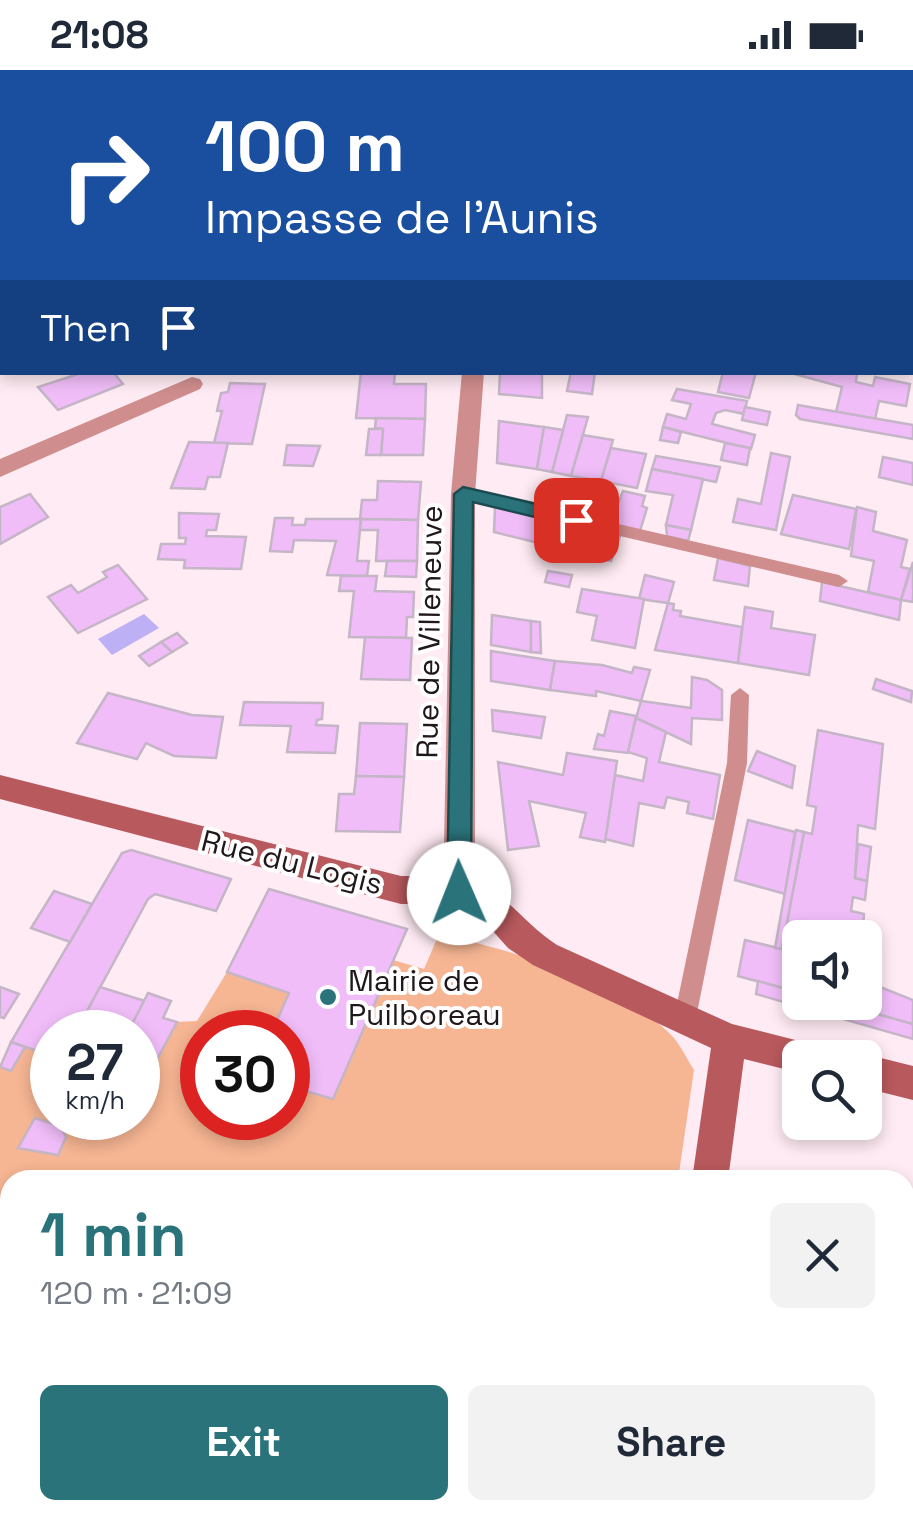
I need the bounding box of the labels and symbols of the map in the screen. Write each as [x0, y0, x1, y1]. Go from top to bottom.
pin [534, 478, 619, 563]
street label: Rue de Villeneuve [407, 505, 451, 759]
street label: Rue du Logis [197, 821, 387, 903]
position arrow [407, 841, 511, 945]
place label: Mairie de Puilboreau [348, 961, 501, 1034]
marker: Mairie de Puilboreau [317, 986, 339, 1008]
speed limit sign: 30 [180, 1010, 310, 1140]

